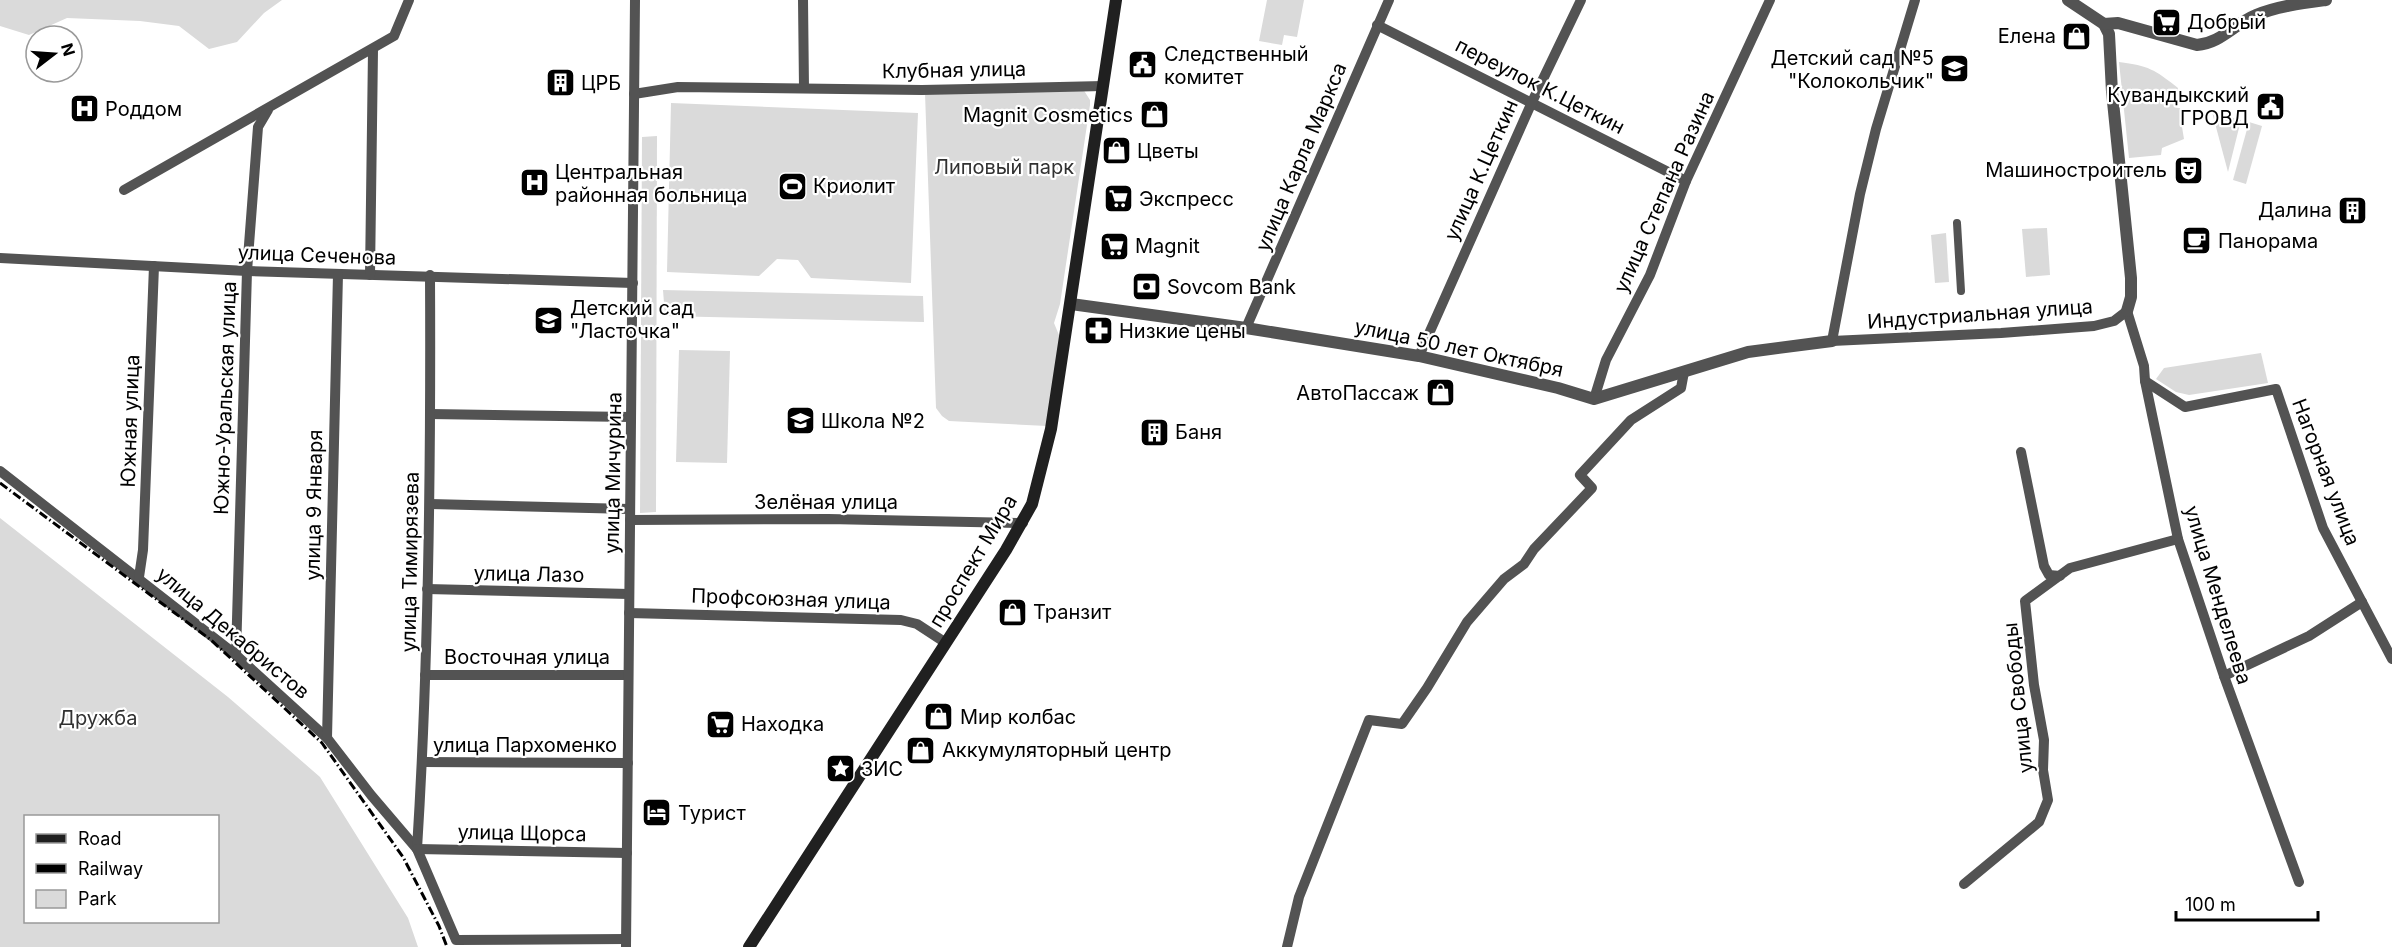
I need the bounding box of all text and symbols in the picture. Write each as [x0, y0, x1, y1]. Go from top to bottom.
supermarket icon: Добрый [2150, 6, 2182, 38]
place label: Добрый [2187, 10, 2266, 34]
shop icon: Елена [2061, 20, 2093, 52]
north arrow [24, 24, 84, 84]
place label: Елена [1998, 24, 2056, 48]
street label: переулок К.Цеткин [1451, 33, 1629, 139]
text: N [57, 41, 80, 58]
place label: Следственный комитет [1164, 42, 1309, 89]
place label: Детский сад №5 "Колокольчик" [1770, 46, 1934, 93]
public building icon: Следственный комитет [1127, 49, 1159, 81]
school or university icon: Детский сад №5 "Колокольчик" [1939, 53, 1971, 85]
street label: Клубная улица [882, 57, 1026, 83]
street label: улица Карла Маркса [1250, 59, 1352, 255]
building icon: ЦРБ [544, 67, 576, 99]
place label: ЦРБ [581, 71, 621, 95]
place label: Кувандыкский ГРОВД [2107, 83, 2249, 130]
street label: улица Степана Разина [1609, 87, 1719, 297]
public building icon: Кувандыкский ГРОВД [2254, 90, 2286, 122]
hospital icon: Роддом [68, 93, 100, 125]
street label: улица К.Цеткин [1439, 96, 1523, 244]
place label: Роддом [105, 97, 182, 121]
shop icon: Magnit Cosmetics [1138, 99, 1170, 131]
place label: Magnit Cosmetics [963, 103, 1133, 127]
shop icon: Цветы [1100, 135, 1132, 167]
place label: Цветы [1137, 139, 1199, 163]
theatre icon: Машиностроитель [2172, 154, 2204, 186]
park label: Липовый парк [934, 155, 1074, 179]
place label: Машиностроитель [1985, 158, 2167, 182]
place label: Центральная районная больница [555, 160, 747, 207]
hospital icon: Центральная районная больница [518, 167, 550, 199]
sports icon: Криолит [776, 170, 808, 202]
place label: Криолит [813, 174, 896, 198]
supermarket icon: Экспресс [1102, 183, 1134, 215]
place label: Экспресс [1139, 187, 1234, 211]
building icon: Далина [2337, 194, 2369, 226]
place label: Далина [2258, 198, 2332, 222]
cafe icon: Панорама [2181, 225, 2213, 257]
place label: Панорама [2218, 229, 2318, 253]
supermarket icon: Magnit [1098, 230, 1130, 262]
place label: Magnit [1135, 234, 1200, 258]
street label: улица Сеченова [237, 240, 397, 270]
bank icon: Sovcom Bank [1130, 271, 1162, 303]
place label: Sovcom Bank [1167, 275, 1296, 299]
street label: Южно-Уральская улица [209, 281, 241, 515]
street label: Индустриальная улица [1866, 294, 2094, 334]
place label: Детский сад "Ласточка" [570, 296, 694, 343]
school or university icon: Детский сад "Ласточка" [533, 304, 565, 336]
street label: улица 50 лет Октября [1352, 314, 1566, 382]
pharmacy icon: Низкие цены [1082, 315, 1114, 347]
place label: Низкие цены [1119, 319, 1246, 343]
street label: Южная улица [116, 354, 144, 488]
shop icon: АвтоПассаж [1424, 377, 1456, 409]
place label: АвтоПассаж [1296, 381, 1419, 405]
street label: улица Мичурина [600, 392, 626, 554]
street label: Нагорная улица [2287, 395, 2365, 549]
school or university icon: Школа №2 [784, 405, 816, 437]
place label: Школа №2 [821, 409, 925, 433]
building icon: Баня [1138, 416, 1170, 448]
place label: Баня [1175, 420, 1222, 444]
street label: улица 9 Января [301, 429, 327, 581]
street label: улица Тимирязева [396, 471, 424, 653]
street label: Зелёная улица [754, 490, 898, 514]
street label: проспект Мира [924, 490, 1022, 632]
street label: улица Менделеева [2179, 503, 2257, 687]
street label: улица Лазо [474, 561, 584, 587]
street label: улица Декабристов [152, 562, 314, 704]
street label: Профсоюзная улица [691, 584, 891, 614]
shop icon: Транзит [996, 596, 1028, 628]
place label: Транзит [1033, 600, 1112, 624]
street label: улица Свободы [1998, 621, 2038, 775]
street label: Восточная улица [444, 645, 610, 669]
shop icon: Мир колбас [923, 701, 955, 733]
place label: Мир колбас [960, 705, 1076, 729]
park label: Дружба [59, 706, 137, 730]
supermarket icon: Находка [704, 708, 736, 740]
place label: Находка [741, 712, 824, 736]
street label: улица Пархоменко [433, 733, 617, 757]
shop icon: Аккумуляторный центр [905, 734, 937, 766]
place label: Аккумуляторный центр [942, 738, 1172, 762]
place icon: ЗИС [824, 753, 856, 785]
place label: ЗИС [861, 757, 903, 781]
hotel icon: Турист [641, 797, 673, 829]
place label: Турист [678, 801, 746, 825]
legend [24, 815, 219, 923]
street label: улица Щорса [457, 820, 587, 846]
text: Road [78, 828, 121, 849]
text: Railway [78, 858, 143, 879]
scale bar [2176, 884, 2318, 922]
text: Park [78, 888, 117, 909]
text: 100 m [2185, 894, 2236, 915]

